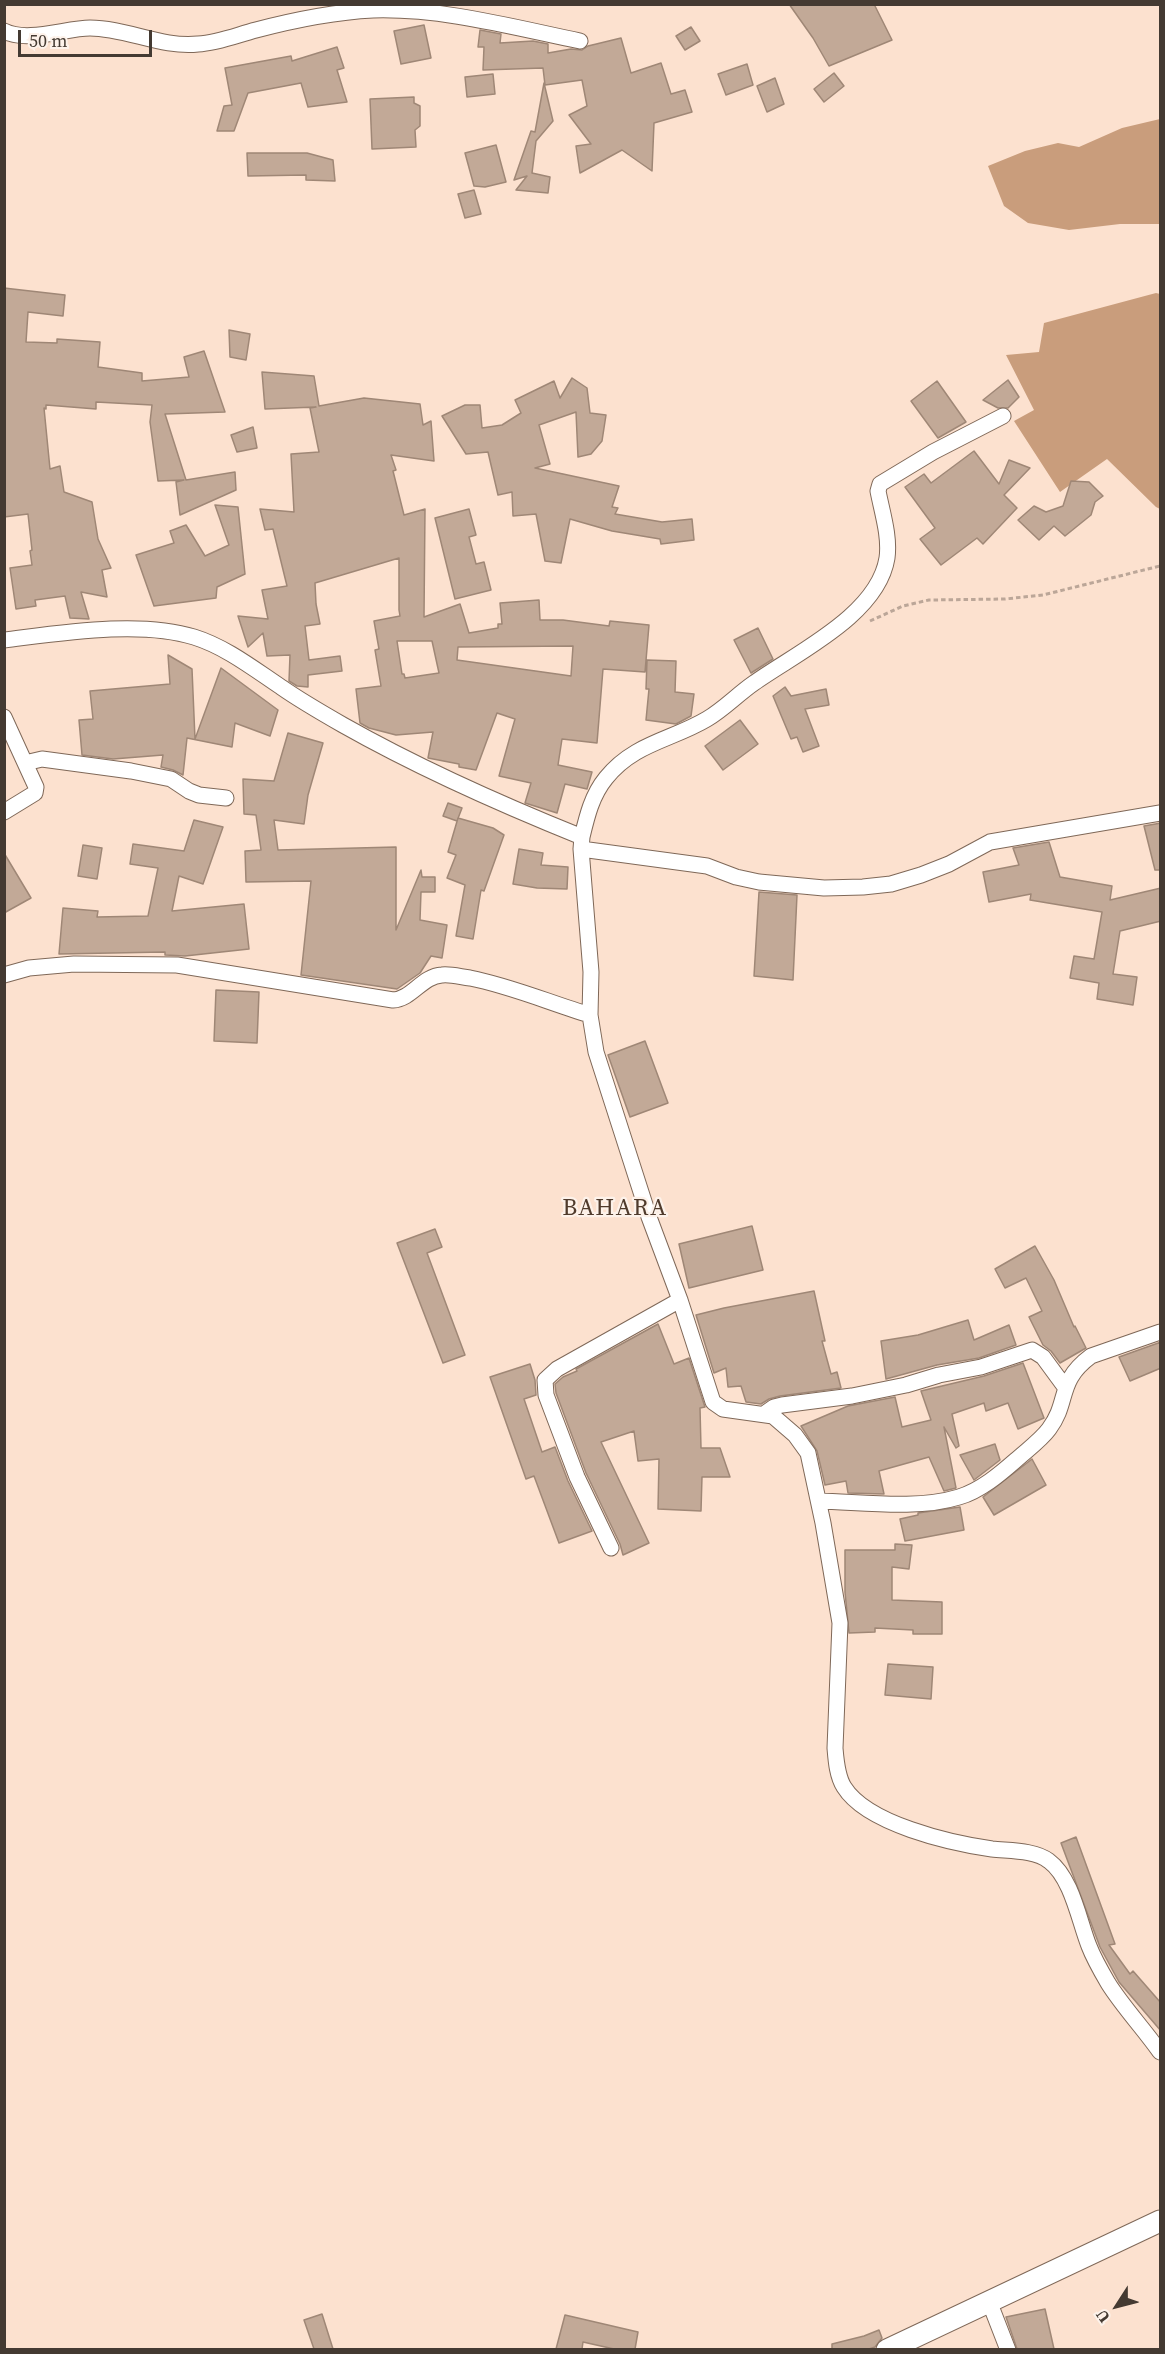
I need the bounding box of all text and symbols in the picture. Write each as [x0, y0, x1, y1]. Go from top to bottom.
scale bar [21, 18, 154, 56]
text: 50 m [29, 28, 67, 53]
district label: BAHARA [562, 1195, 668, 1223]
north arrow [1087, 2276, 1147, 2336]
text: U [1090, 2305, 1115, 2328]

